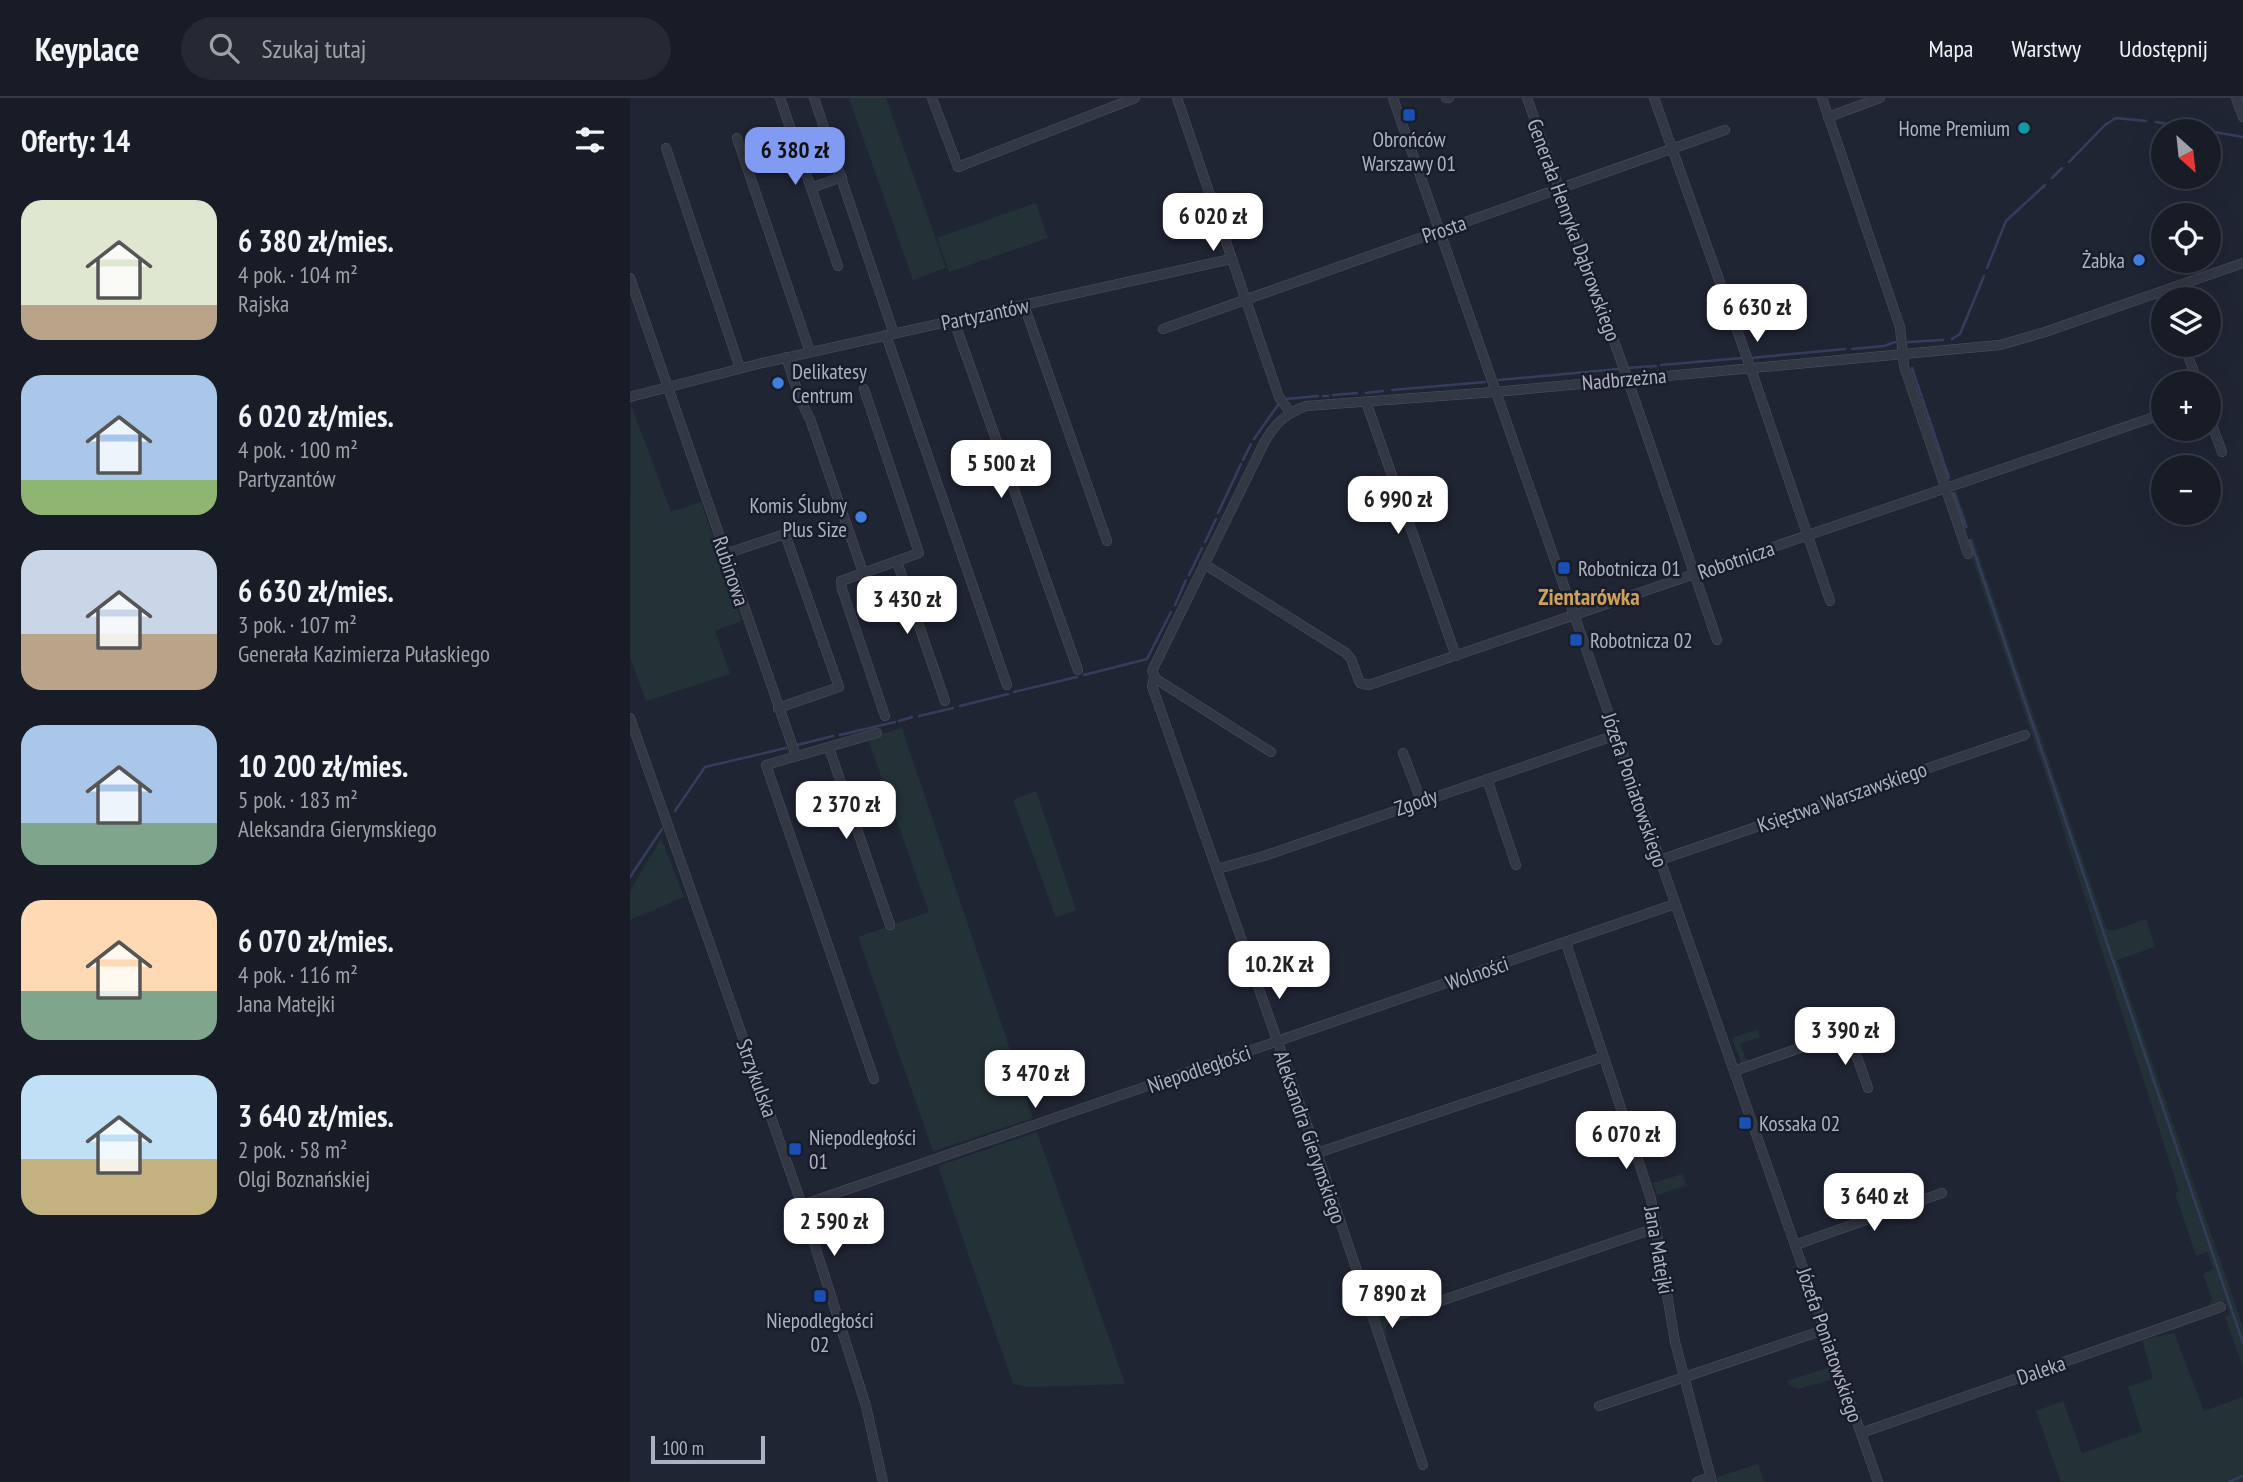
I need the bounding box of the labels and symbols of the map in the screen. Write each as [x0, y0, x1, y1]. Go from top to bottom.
marker: Obrońców Warszawy 01 [1401, 107, 1417, 123]
street label: Generała Henryka Dąbrowskiego [1521, 115, 1627, 345]
place label: Home Premium [1899, 115, 2010, 142]
north arrow [2151, 119, 2221, 189]
marker: Home Premium [2016, 120, 2032, 136]
place label: Obrońców Warszawy 01 [1362, 126, 1456, 177]
pin: 6 380 zł [723, 127, 867, 187]
pin: 6 020 zł [1141, 194, 1285, 253]
street label: Prosta [1418, 209, 1470, 249]
place label: Żabka [2082, 247, 2125, 274]
marker: Żabka [2131, 252, 2147, 268]
pin: 6 630 zł [1685, 285, 1829, 344]
street label: Partyzantów [939, 291, 1032, 336]
place label: Delikatesy Centrum [792, 358, 867, 409]
street label: Nadbrzeżna [1581, 362, 1667, 396]
marker: Delikatesy Centrum [770, 375, 786, 391]
pin: 5 500 zł [929, 440, 1073, 500]
pin: 6 990 zł [1326, 476, 1470, 536]
place label: Komis Ślubny Plus Size [749, 492, 847, 543]
marker: Komis Ślubny Plus Size [853, 509, 869, 525]
street label: Rubinowa [707, 533, 755, 609]
street label: Robotnicza [1694, 534, 1778, 586]
place label: Robotnicza 01 [1578, 555, 1681, 582]
marker: Robotnicza 01 [1556, 560, 1572, 576]
pin: 3 430 zł [835, 576, 979, 636]
district label: Zientarówka [1538, 582, 1640, 611]
place label: Robotnicza 02 [1590, 627, 1693, 654]
marker: Robotnicza 02 [1568, 632, 1584, 648]
street label: Józefa Poniatowskiego [1596, 708, 1674, 871]
street label: Księstwa Warszawskiego [1754, 755, 1930, 839]
pin: 2 370 zł [774, 782, 918, 841]
street label: Zgody [1391, 782, 1441, 822]
pin: 10.2K zł [1207, 942, 1351, 1001]
street label: Wolności [1442, 950, 1512, 996]
pin: 3 390 zł [1773, 1007, 1917, 1067]
street label: Strzykulska [730, 1035, 784, 1121]
street label: Niepodległości [1144, 1039, 1254, 1099]
street label: Aleksandra Gierymskiego [1268, 1047, 1352, 1227]
pin: 3 470 zł [963, 1051, 1107, 1110]
place label: Kossaka 02 [1759, 1110, 1840, 1137]
pin: 6 070 zł [1554, 1112, 1698, 1171]
marker: Kossaka 02 [1737, 1115, 1753, 1131]
place label: Niepodległości 01 [809, 1124, 916, 1175]
marker: Niepodległości 01 [787, 1141, 803, 1157]
pin: 3 640 zł [1802, 1174, 1946, 1233]
pin: 2 590 zł [762, 1198, 906, 1258]
street label: Jana Matejki [1638, 1203, 1680, 1296]
street label: Józefa Poniatowskiego [1791, 1263, 1869, 1426]
pin: 7 890 zł [1320, 1270, 1464, 1330]
marker: Niepodległości 02 [812, 1288, 828, 1304]
place label: Niepodległości 02 [766, 1307, 874, 1358]
street label: Daleka [2013, 1349, 2069, 1391]
scale bar [651, 1433, 765, 1465]

